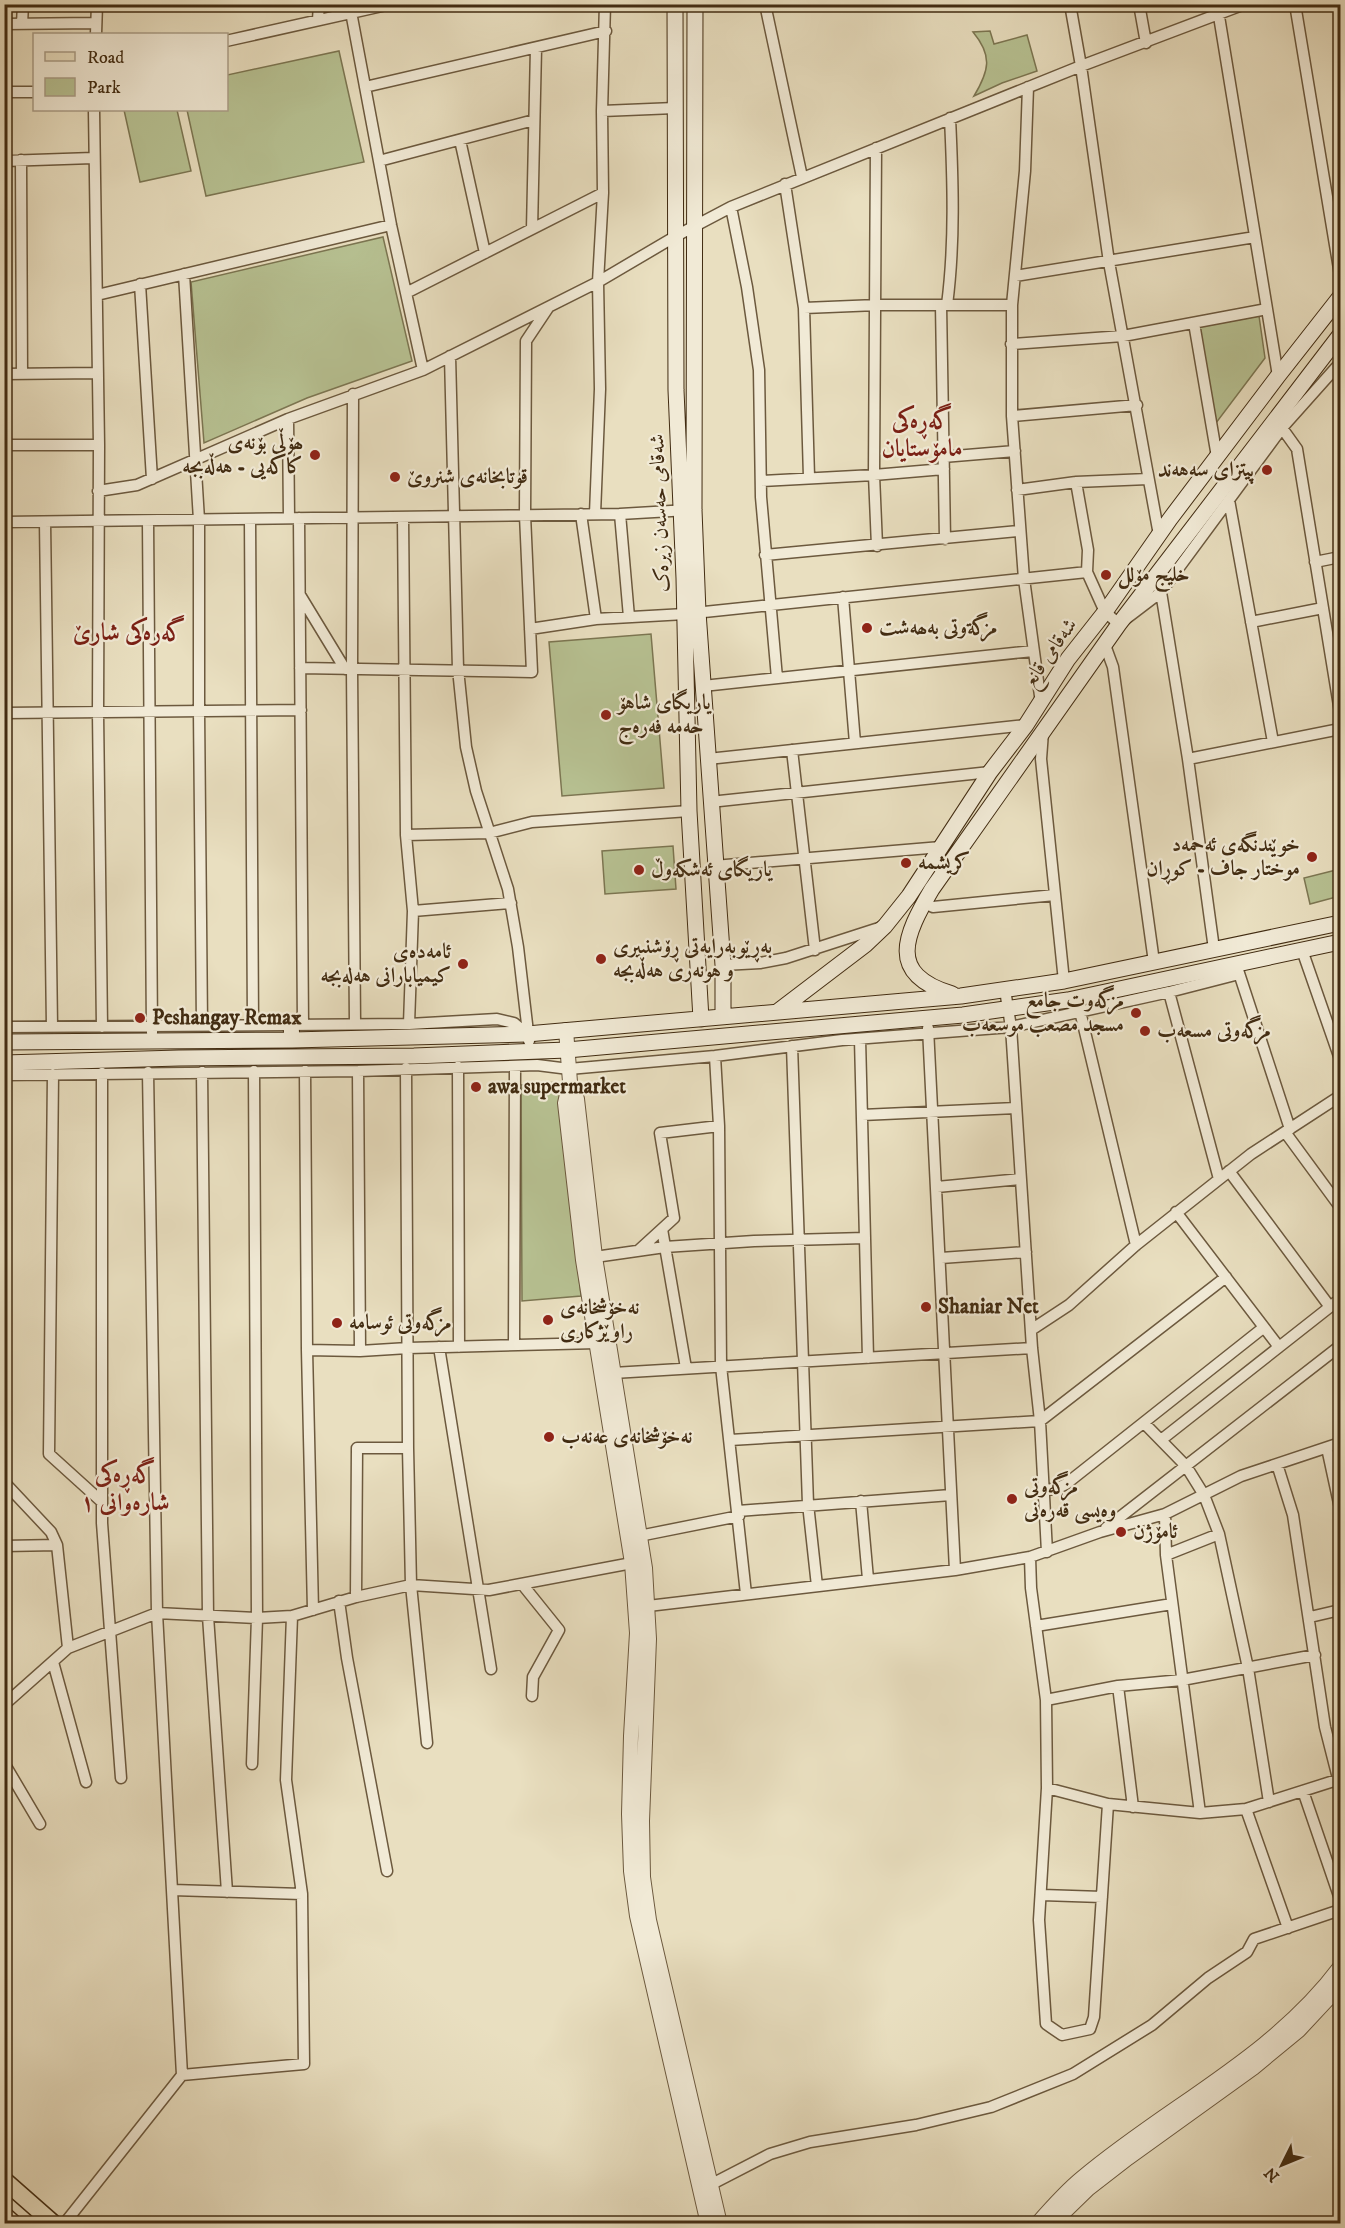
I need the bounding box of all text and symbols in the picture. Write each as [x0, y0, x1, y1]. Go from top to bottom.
legend [33, 33, 228, 111]
text: Road [87, 47, 124, 69]
text: Park [87, 77, 121, 99]
district label: گەڕەکی مامۆستایان [881, 402, 963, 464]
place label: ھۆڵی بۆنەی کاکەیی - هەڵەبجە [182, 428, 303, 480]
street label: شەقامی حەسەن زیرەک [644, 433, 676, 593]
marker: ھۆڵی بۆنەی کاکەیی - هەڵەبجە [308, 448, 322, 462]
place label: پیتزای سەهەند [1158, 457, 1255, 485]
marker: پیتزای سەهەند [1260, 463, 1274, 477]
place label: قوتابخانەی شنروێ [407, 464, 528, 490]
marker: قوتابخانەی شنروێ [388, 470, 402, 484]
place label: خلیج مۆلل [1118, 562, 1190, 593]
marker: خلیج مۆلل [1099, 568, 1113, 582]
place label: مزگةوتى بەھەشت [879, 612, 997, 642]
street label: شەقامی قانع [1017, 613, 1087, 696]
district label: گەرەکی شارێ [73, 614, 185, 648]
marker: مزگةوتى بەھەشت [860, 621, 874, 635]
place label: یاریگای شاهۆ حەمە فەرەج [616, 688, 713, 745]
marker: یاریگای شاهۆ حەمە فەرەج [599, 708, 613, 722]
place label: خوێندنگەی ئەحمەد موختار جاف - کوڕان [1146, 831, 1300, 885]
place label: کریشمە [918, 850, 970, 876]
marker: خوێندنگەی ئەحمەد موختار جاف - کوڕان [1305, 850, 1319, 864]
place label: یاریگای ئەشکەوڵ [651, 855, 774, 883]
marker: کریشمە [899, 856, 913, 870]
marker: یاریگای ئەشکەوڵ [632, 863, 646, 877]
place label: بەڕێوبەرایەتی ڕۆشنبیری و هونەری هەڵەبجە [613, 934, 772, 984]
place label: ئامەدەی کیمیابارانی هەلەبجە [320, 939, 452, 989]
marker: بەڕێوبەرایەتی ڕۆشنبیری و هونەری هەڵەبجە [594, 952, 608, 966]
marker: ئامەدەی کیمیابارانی هەلەبجە [456, 957, 470, 971]
place label: مزگەوت جامع مسجد مصعب موسعەب [962, 985, 1124, 1038]
place label: Peshangay Remax [152, 1005, 302, 1031]
marker: مزگەوت جامع مسجد مصعب موسعەب [1129, 1006, 1143, 1020]
marker: Peshangay Remax [133, 1011, 147, 1025]
place label: مزگەوتی مسعەب [1157, 1015, 1271, 1045]
marker: مزگەوتی مسعەب [1138, 1024, 1152, 1038]
place label: awa supermarket [488, 1074, 626, 1100]
marker: awa supermarket [469, 1080, 483, 1094]
place label: Shaniar Net [938, 1294, 1039, 1320]
place label: نەخۆشخانەی راوێژکاری [560, 1295, 639, 1345]
marker: Shaniar Net [919, 1300, 933, 1314]
place label: مزگەوتی ئوسامە [349, 1307, 452, 1337]
marker: نەخۆشخانەی راوێژکاری [541, 1313, 555, 1327]
marker: مزگەوتی ئوسامە [330, 1316, 344, 1330]
place label: نەخۆشخانەی عەنەب [561, 1424, 692, 1450]
marker: نەخۆشخانەی عەنەب [542, 1430, 556, 1444]
district label: گەڕەکی شارەوانی ١ [80, 1456, 170, 1518]
place label: مزگەوتی وەیسی قەرەنی [1023, 1471, 1116, 1525]
marker: مزگەوتی وەیسی قەرەنی [1005, 1492, 1019, 1506]
place label: ئامۆژن [1133, 1519, 1179, 1545]
marker: ئامۆژن [1114, 1525, 1128, 1539]
north arrow [1252, 2135, 1312, 2195]
text: N [1260, 2163, 1284, 2186]

